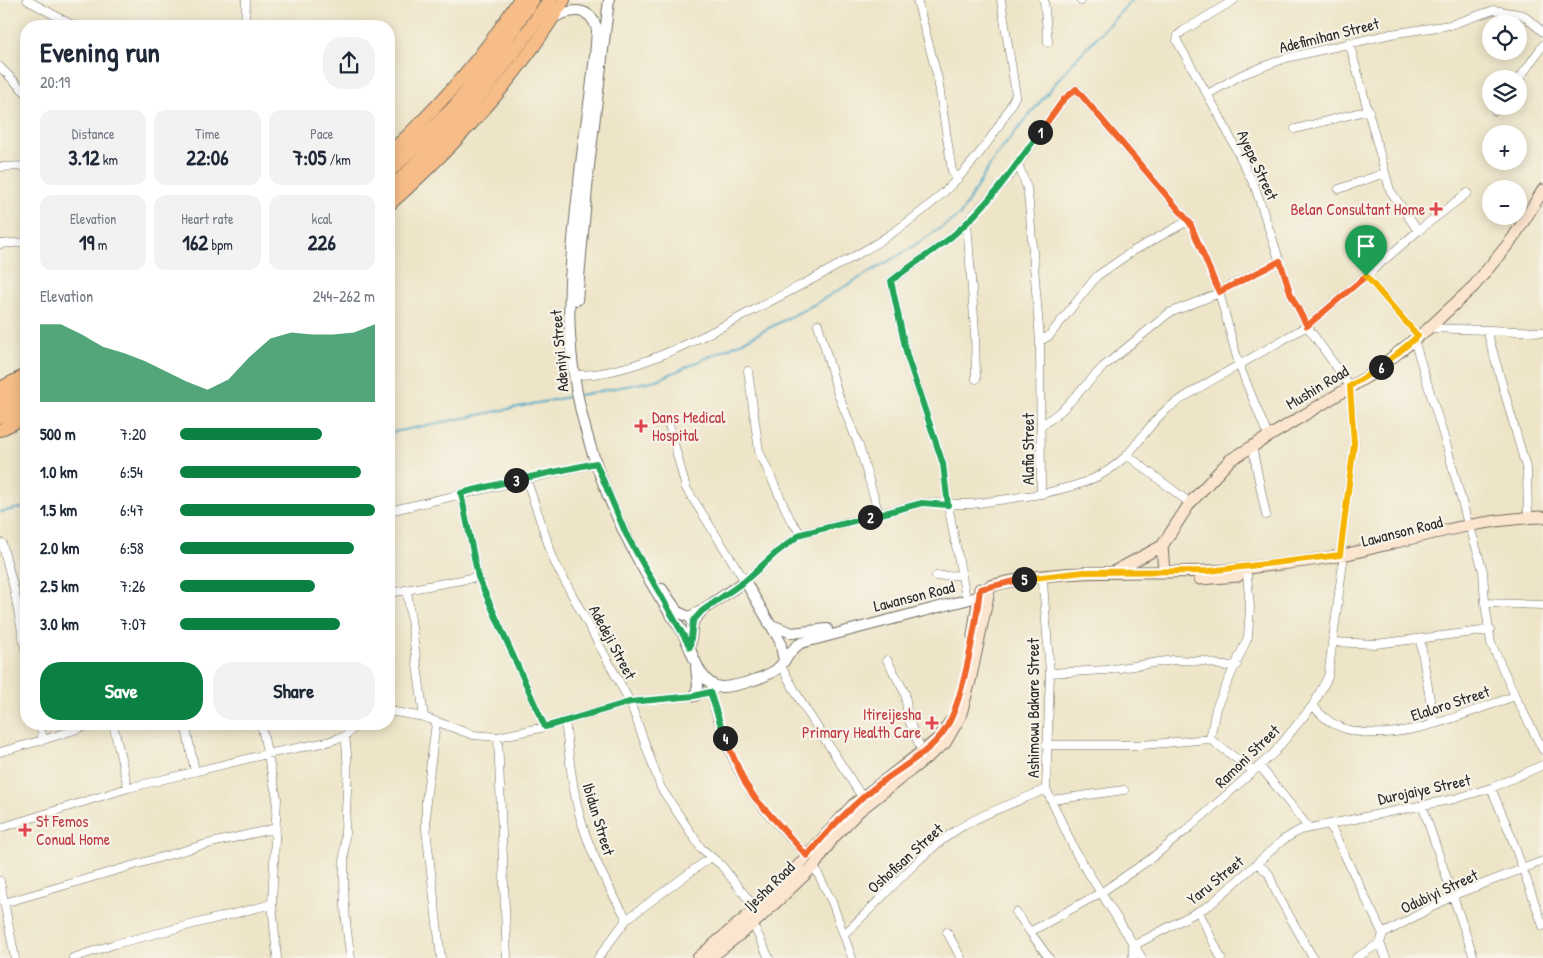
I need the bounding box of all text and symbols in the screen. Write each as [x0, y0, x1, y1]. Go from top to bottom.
street label: Adefimihan Street [1277, 12, 1382, 58]
map controls [1482, 15, 1527, 225]
button: locate [1482, 15, 1527, 60]
text: Evening run [40, 33, 160, 71]
button: share [323, 37, 375, 89]
button: layers [1482, 70, 1527, 115]
text: 20:19 [40, 71, 70, 93]
pin: 1 [1028, 120, 1052, 144]
text: 1 [1038, 123, 1043, 142]
text: Distance [72, 124, 115, 143]
text: Time [195, 124, 220, 143]
text: Pace [310, 124, 333, 143]
button: + [1482, 125, 1527, 170]
street label: Ayepe Street [1232, 126, 1284, 204]
text: 3.12 [68, 143, 100, 172]
text: 22:06 [186, 143, 229, 172]
text: 7:05 [293, 143, 326, 172]
text: km [100, 150, 118, 169]
text: /km [326, 150, 351, 169]
button: − [1482, 180, 1527, 225]
place label: Belan Consultant Home [1290, 198, 1426, 220]
marker: Belan Consultant Home [1429, 202, 1443, 216]
text: Elevation [70, 209, 116, 228]
text: Heart rate [181, 209, 234, 228]
text: kcal [312, 209, 332, 228]
pin [1345, 225, 1387, 276]
text: 19 [79, 228, 94, 257]
text: 162 [182, 228, 208, 257]
text: 226 [308, 228, 336, 257]
icon: arrive [1352, 232, 1380, 260]
text: m [94, 235, 107, 254]
text: bpm [208, 235, 233, 254]
text: Elevation [40, 285, 93, 307]
text: 244–262 m [313, 285, 375, 307]
street label: Adeniyi Street [544, 308, 574, 393]
pin: 6 [1368, 354, 1394, 380]
text: 6 [1379, 358, 1384, 377]
street label: Mushin Road [1282, 360, 1352, 414]
place label: Dans Medical Hospital [652, 406, 726, 446]
street label: Alafia Street [1017, 413, 1039, 485]
marker: Dans Medical Hospital [634, 419, 648, 433]
text: 500 m [40, 423, 76, 445]
text: 7:20 [120, 423, 146, 445]
text: 1.0 km [40, 461, 78, 483]
text: 6:54 [120, 461, 143, 483]
pin: 3 [504, 468, 528, 492]
text: 3 [513, 471, 520, 490]
text: 1.5 km [40, 499, 77, 521]
text: 6:47 [120, 499, 144, 521]
pin: 2 [858, 504, 882, 530]
text: 2 [867, 508, 874, 527]
street label: Lawanson Road [1359, 510, 1445, 552]
text: 2.0 km [40, 537, 79, 559]
text: 6:58 [120, 537, 144, 559]
pin: 5 [1012, 566, 1036, 592]
text: 5 [1022, 570, 1027, 589]
text: 2.5 km [40, 575, 79, 597]
text: 7:26 [120, 575, 146, 597]
street label: Lawanson Road [871, 575, 957, 617]
street label: Adedeji Street [584, 601, 642, 683]
text: 3.0 km [40, 613, 79, 635]
text: 7:07 [120, 613, 147, 635]
street label: Ashimowu Bakare Street [1022, 638, 1044, 778]
button: Save [40, 662, 203, 720]
button: Share [213, 662, 375, 720]
street label: Elaloro Street [1408, 680, 1493, 726]
place label: Itireijesha Primary Health Care [802, 703, 922, 743]
marker: Itireijesha Primary Health Care [925, 716, 939, 730]
street label: Ramoni Street [1210, 719, 1285, 793]
pin: 4 [712, 726, 738, 750]
text: 4 [723, 729, 728, 748]
street label: Durojaiye Street [1376, 768, 1473, 810]
street label: Ibidun Street [578, 780, 621, 858]
place label: St Femos Conual Home [36, 810, 111, 850]
street label: Oshofisan Street [862, 818, 948, 898]
marker: St Femos Conual Home [18, 823, 32, 837]
street label: Yaru Street [1182, 850, 1248, 910]
street label: Ijesha Road [739, 856, 799, 916]
street label: Odubiyi Street [1397, 863, 1482, 919]

